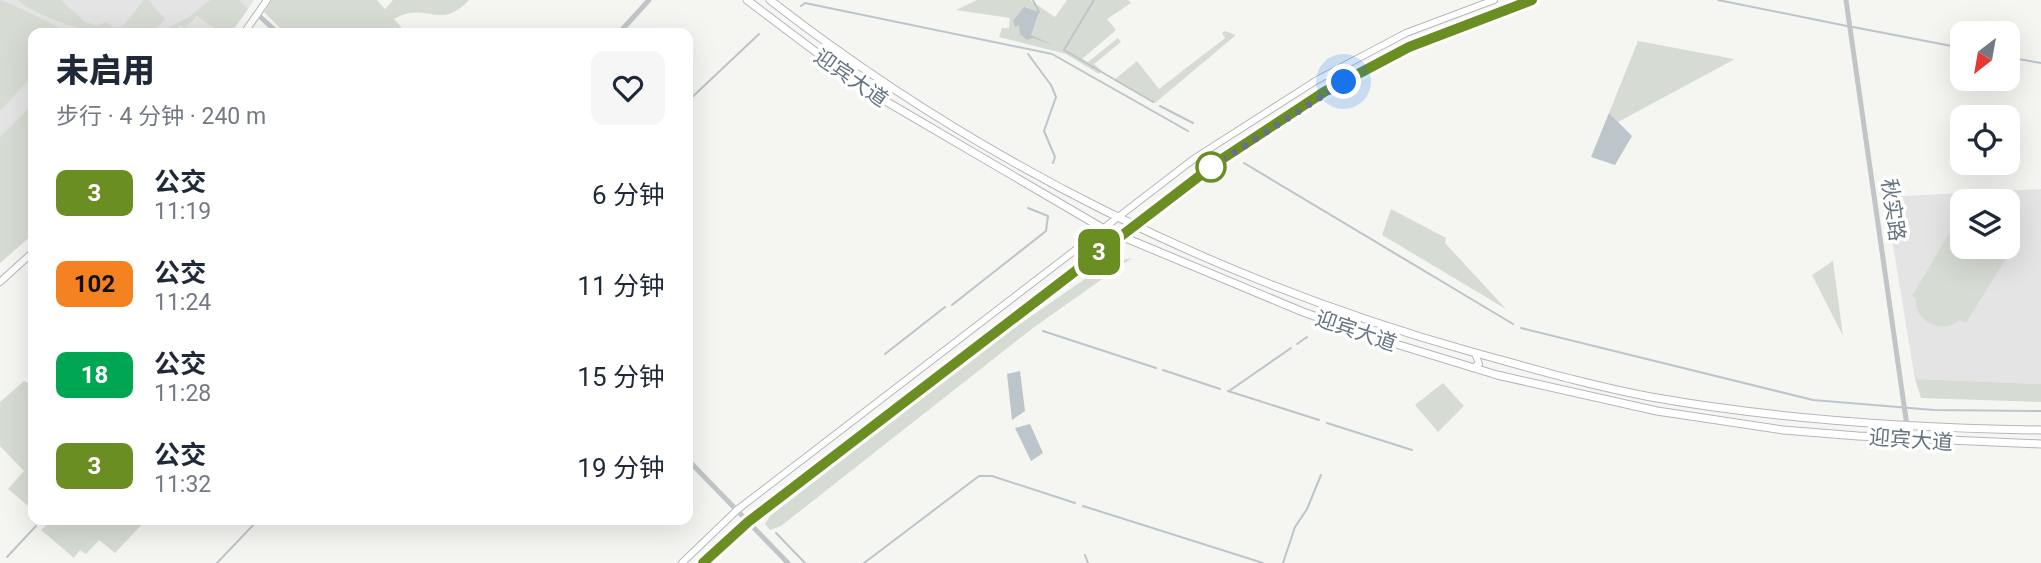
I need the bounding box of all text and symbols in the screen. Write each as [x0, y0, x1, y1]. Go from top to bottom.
north arrow [1950, 21, 2020, 91]
map controls [1950, 21, 2020, 259]
street label: 迎宾大道 [810, 44, 892, 112]
text: 未启用 [56, 51, 155, 90]
button: heart [591, 51, 665, 125]
your location [1326, 64, 1361, 99]
text: 步行 · 4 分钟 · 240 m [56, 103, 266, 130]
button: locate [1950, 105, 2020, 175]
unlabelled marker [1196, 152, 1226, 182]
text: 公交 [154, 167, 206, 197]
street label: 秋实路 [1877, 177, 1909, 243]
text: 3 [88, 179, 101, 207]
text: 6 分钟 [592, 180, 665, 210]
button: layers [1950, 189, 2020, 259]
text: 11:19 [154, 198, 211, 225]
line badge: 3 [1076, 229, 1122, 275]
text: 3 [1092, 238, 1106, 266]
text: 公交 [154, 258, 206, 288]
text: 102 [74, 270, 115, 298]
text: 11 分钟 [577, 271, 665, 301]
text: 11:24 [154, 289, 211, 316]
street label: 迎宾大道 [1312, 306, 1400, 356]
text: 公交 [154, 349, 206, 379]
text: 18 [81, 361, 108, 389]
text: 15 分钟 [577, 362, 665, 392]
text: 11:28 [154, 380, 211, 407]
street label: 迎宾大道 [1868, 425, 1954, 455]
text: 公交 [154, 440, 206, 470]
text: 3 [88, 452, 101, 480]
text: 19 分钟 [577, 453, 665, 483]
text: 11:32 [154, 471, 211, 498]

